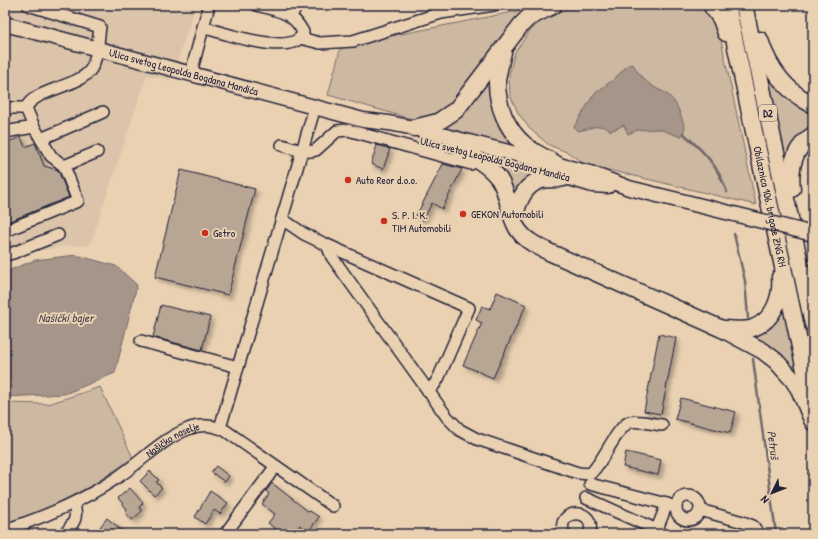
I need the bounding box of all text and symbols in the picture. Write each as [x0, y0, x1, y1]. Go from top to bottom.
street label: Ulica svetog Leopolda Bogdana Mandića [107, 45, 261, 99]
road number: D2 [759, 105, 777, 121]
street label: Ulica svetog Leopolda Bogdana Mandića [419, 134, 572, 185]
street label: Obilaznica 106. brigade ZNG RH [750, 145, 790, 268]
place label: Auto Reor d.o.o. [356, 173, 417, 187]
marker: Auto Reor d.o.o. [343, 175, 353, 185]
place label: GEKON Automobili [471, 207, 544, 221]
place label: S. P. I. K. TIM Automobili [392, 208, 451, 235]
marker: GEKON Automobili [458, 209, 468, 219]
marker: S. P. I. K. TIM Automobili [379, 216, 389, 226]
place label: Getro [213, 226, 236, 240]
marker: Getro [200, 228, 210, 238]
water label: Našički bajer [38, 309, 95, 326]
street label: Našičko naselje [143, 419, 201, 460]
water label: Petruš [763, 430, 784, 462]
north arrow [752, 473, 792, 513]
text: N [757, 493, 772, 507]

